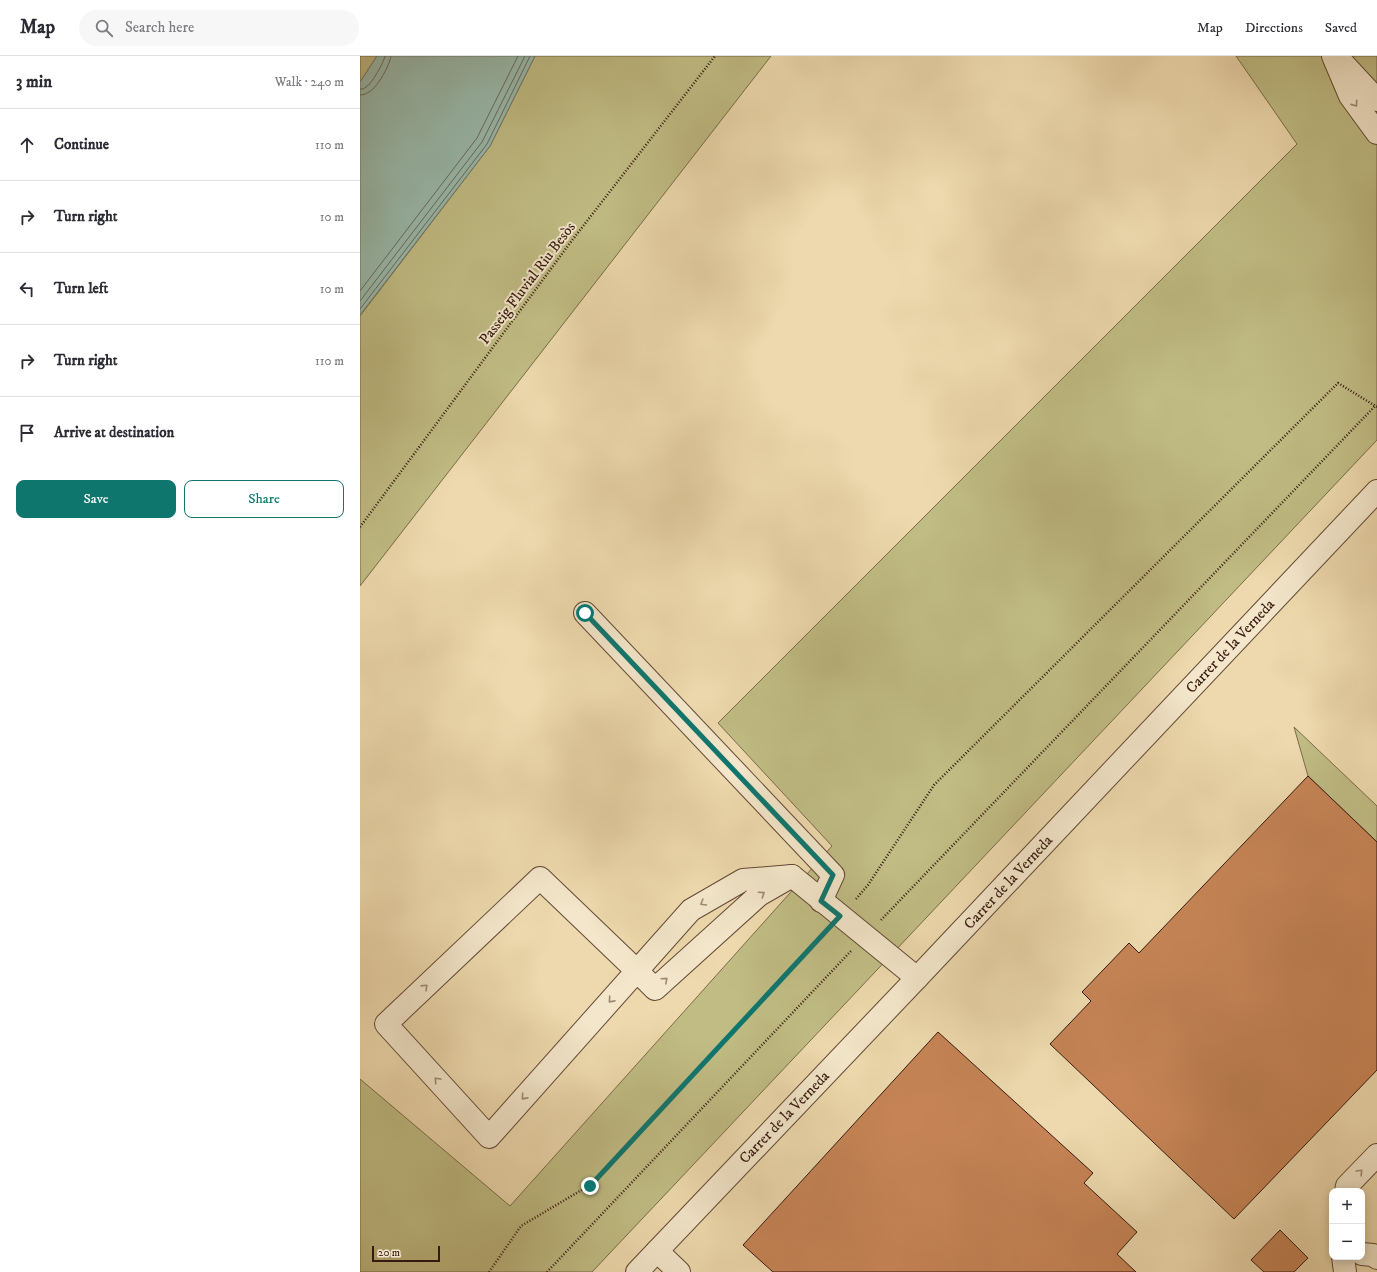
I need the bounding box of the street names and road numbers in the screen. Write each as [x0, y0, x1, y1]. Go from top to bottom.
street label: Passeig Fluvial Riu Besòs [475, 218, 580, 348]
street label: Carrer de la Verneda [1182, 595, 1279, 697]
street label: Carrer de la Verneda [960, 831, 1057, 933]
street label: Carrer de la Verneda [735, 1066, 834, 1168]

